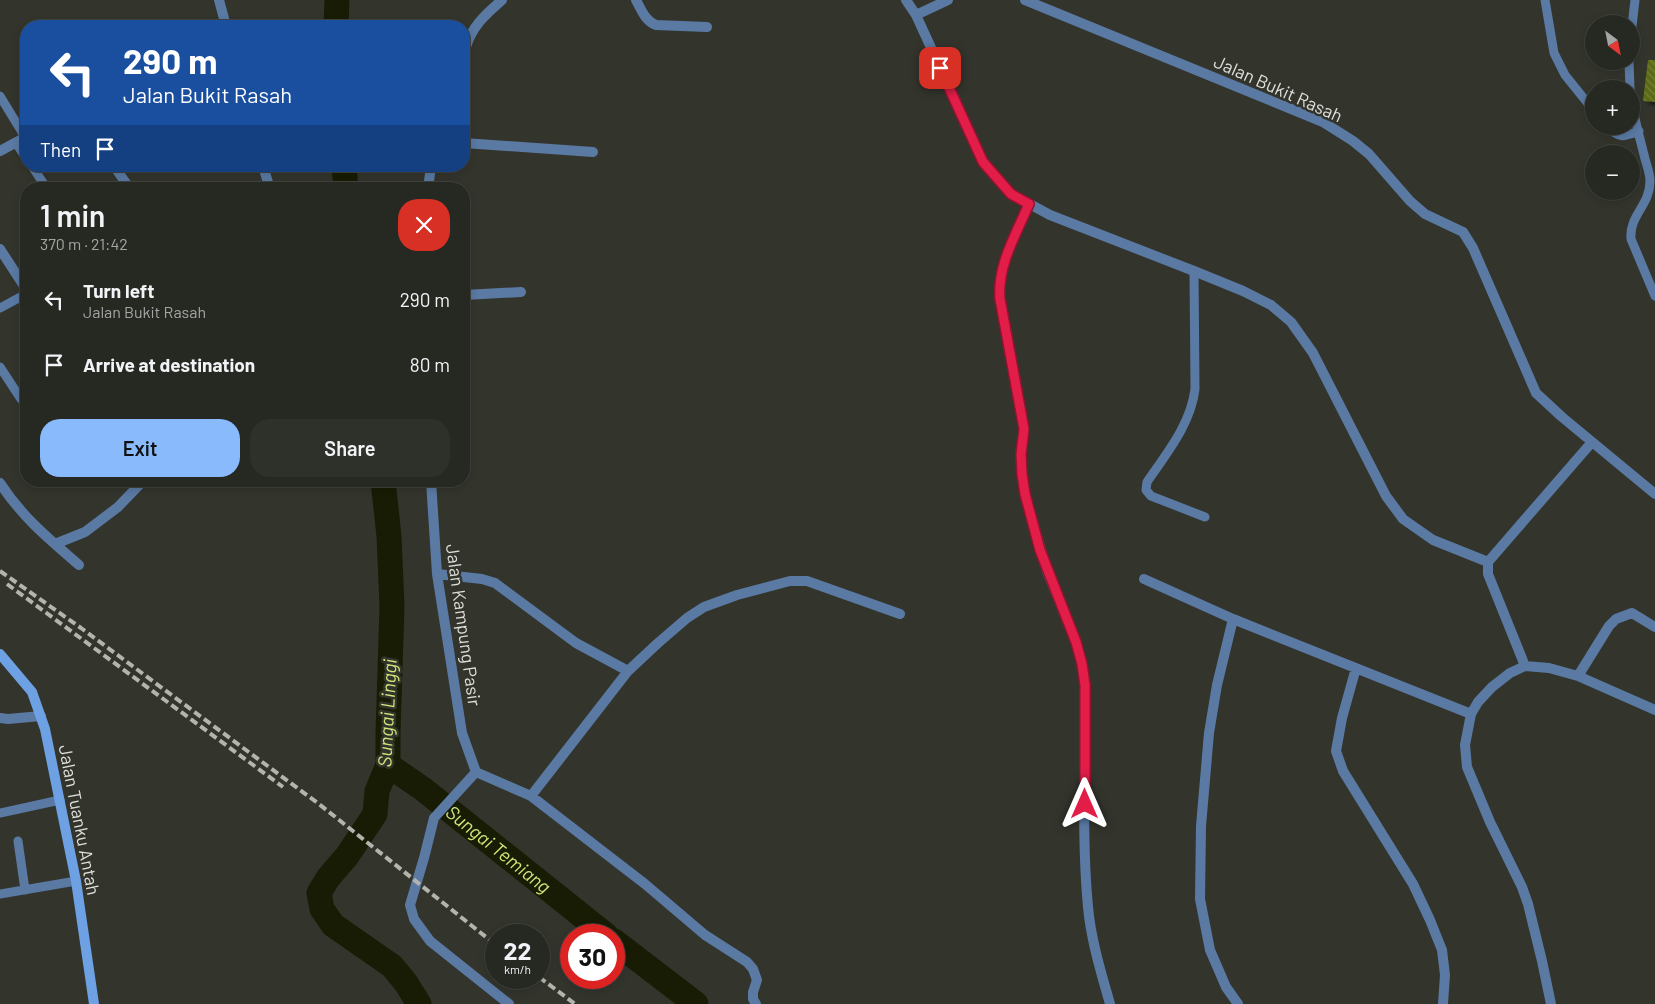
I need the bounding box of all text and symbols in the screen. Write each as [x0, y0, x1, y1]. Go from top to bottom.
north arrow [1585, 15, 1640, 70]
map controls [1585, 15, 1640, 200]
text: 290 m [123, 39, 217, 81]
icon: left [40, 40, 105, 105]
pin [919, 47, 961, 89]
street label: Jalan Bukit Rasah [1211, 50, 1346, 126]
icon: arrive [926, 54, 954, 82]
button: + [1585, 80, 1640, 135]
text: Jalan Bukit Rasah [123, 81, 292, 107]
icon: arrive [91, 135, 119, 163]
text: Then [40, 138, 81, 161]
button: − [1585, 145, 1640, 200]
text: 1 min [40, 197, 105, 233]
button: close [398, 199, 450, 251]
text: 370 m · 21:42 [40, 234, 128, 253]
text: Turn left [83, 279, 154, 302]
icon: left [40, 286, 68, 314]
text: 290 m [400, 288, 450, 311]
text: Jalan Bukit Rasah [83, 302, 206, 321]
icon: arrive [40, 351, 68, 379]
text: Arrive at destination [83, 353, 255, 376]
text: 80 m [410, 353, 450, 376]
button: Exit [40, 419, 240, 477]
button: Share [250, 419, 450, 477]
street label: Jalan Kampung Pasir [442, 542, 486, 708]
water label: Sungai Linggi [372, 658, 401, 768]
street label: Jalan Tuanku Antah [55, 743, 105, 897]
position arrow [1058, 777, 1110, 829]
water label: Sungai Temiang [442, 800, 556, 898]
speed limit sign: 30 [560, 924, 625, 989]
text: 22 [503, 935, 532, 965]
text: km/h [504, 962, 531, 976]

